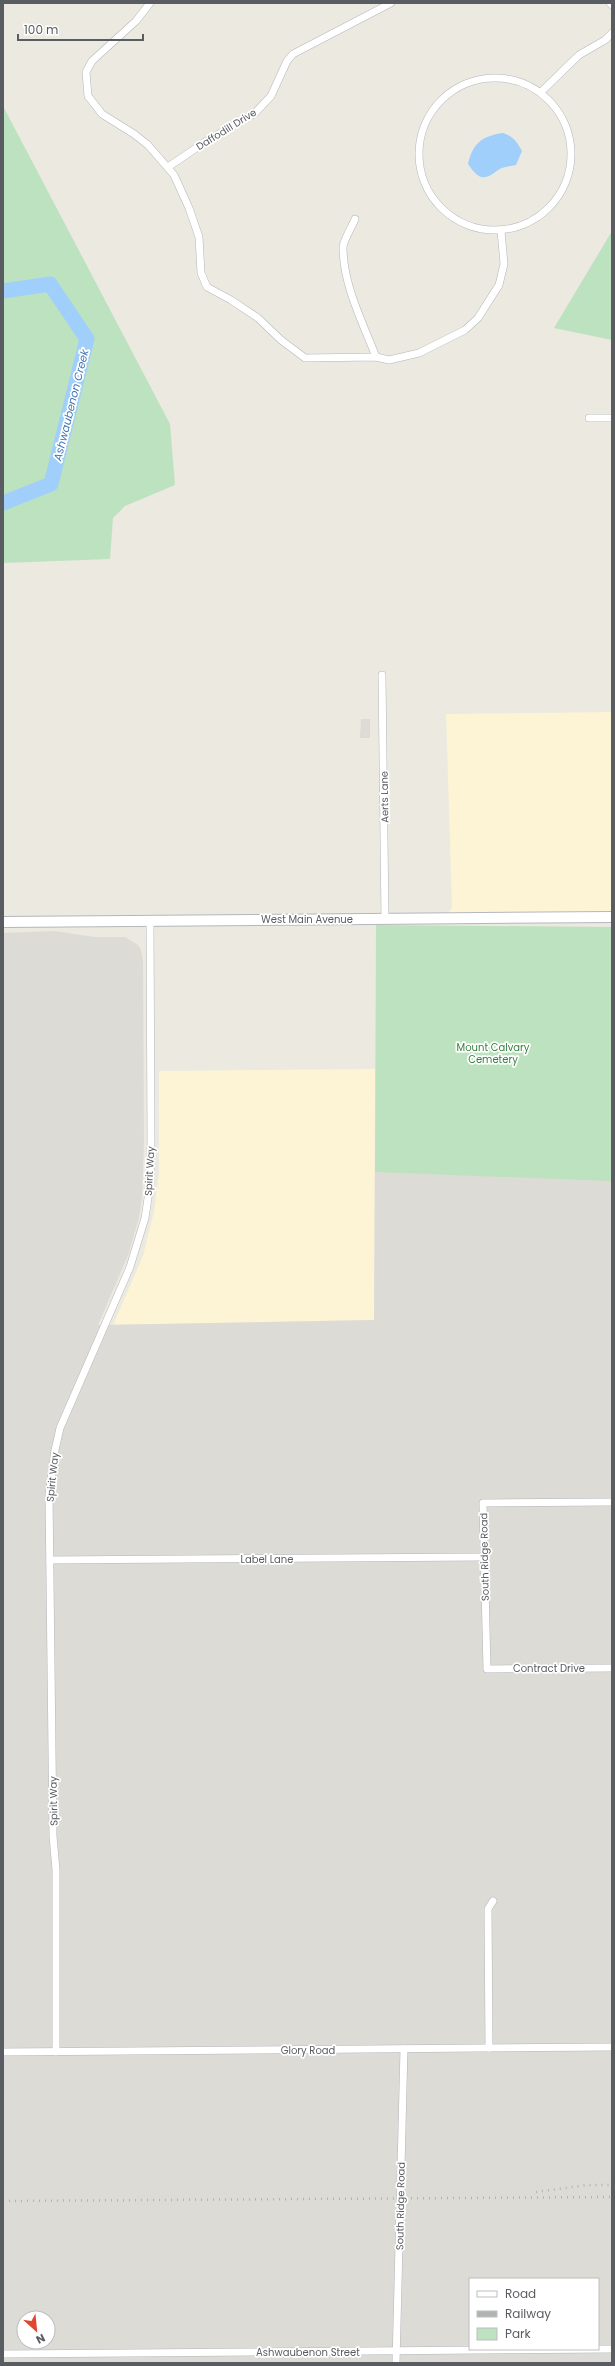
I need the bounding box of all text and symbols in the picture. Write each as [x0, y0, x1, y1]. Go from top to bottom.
scale bar [18, 16, 143, 42]
text: 100 m [24, 21, 58, 38]
street label: Daffodill Drive [193, 105, 259, 154]
water label: Ashwaubenon Creek [49, 346, 93, 463]
street label: Aerts Lane [377, 771, 392, 823]
street label: West Main Avenue [261, 912, 353, 927]
park label: Mount Calvary Cemetery [457, 1040, 530, 1067]
street label: Spirit Way [141, 1145, 158, 1196]
street label: Spirit Way [42, 1451, 63, 1503]
street label: South Ridge Road [476, 1513, 493, 1601]
street label: Label Lane [241, 1552, 293, 1567]
street label: Contract Drive [513, 1661, 585, 1676]
street label: Spirit Way [46, 1776, 61, 1826]
street label: Glory Road [281, 2043, 335, 2058]
street label: South Ridge Road [392, 2162, 409, 2250]
legend [469, 2278, 599, 2350]
text: Road [505, 2285, 536, 2302]
text: Railway [505, 2305, 551, 2322]
north arrow [16, 2310, 56, 2350]
text: Park [505, 2325, 532, 2342]
text: N [33, 2330, 48, 2348]
street label: Ashwaubenon Street [256, 2345, 360, 2360]

